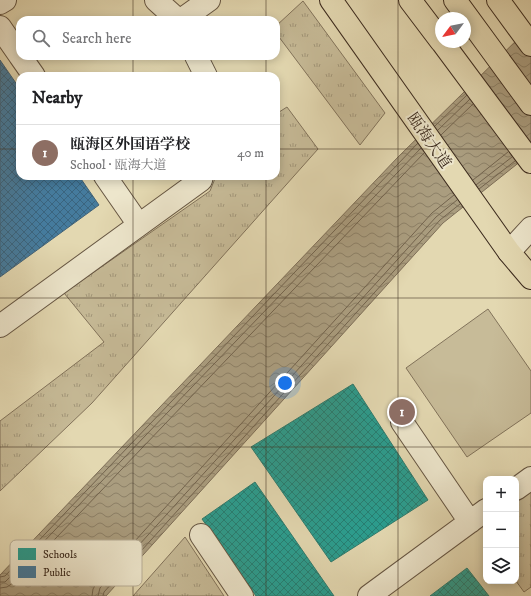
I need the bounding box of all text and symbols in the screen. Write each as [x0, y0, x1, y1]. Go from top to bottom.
north arrow [435, 12, 471, 48]
search box [16, 16, 280, 60]
icon: search [30, 27, 52, 49]
text: Search here [62, 29, 131, 48]
text: Nearby [32, 87, 82, 109]
street label: 瓯海大道 [403, 109, 456, 173]
text: 瓯海区外国语学校 [70, 135, 190, 154]
text: 1 [43, 145, 47, 161]
text: 40 m [237, 145, 264, 161]
text: School · 瓯海大道 [70, 157, 166, 173]
your location [275, 373, 295, 393]
pin: 1 [389, 397, 415, 427]
map controls [483, 476, 519, 584]
button: + [483, 476, 519, 512]
button: − [483, 512, 519, 548]
legend [10, 540, 142, 586]
text: Schools [43, 548, 77, 562]
button: layers [483, 548, 519, 584]
text: Public [43, 566, 71, 580]

